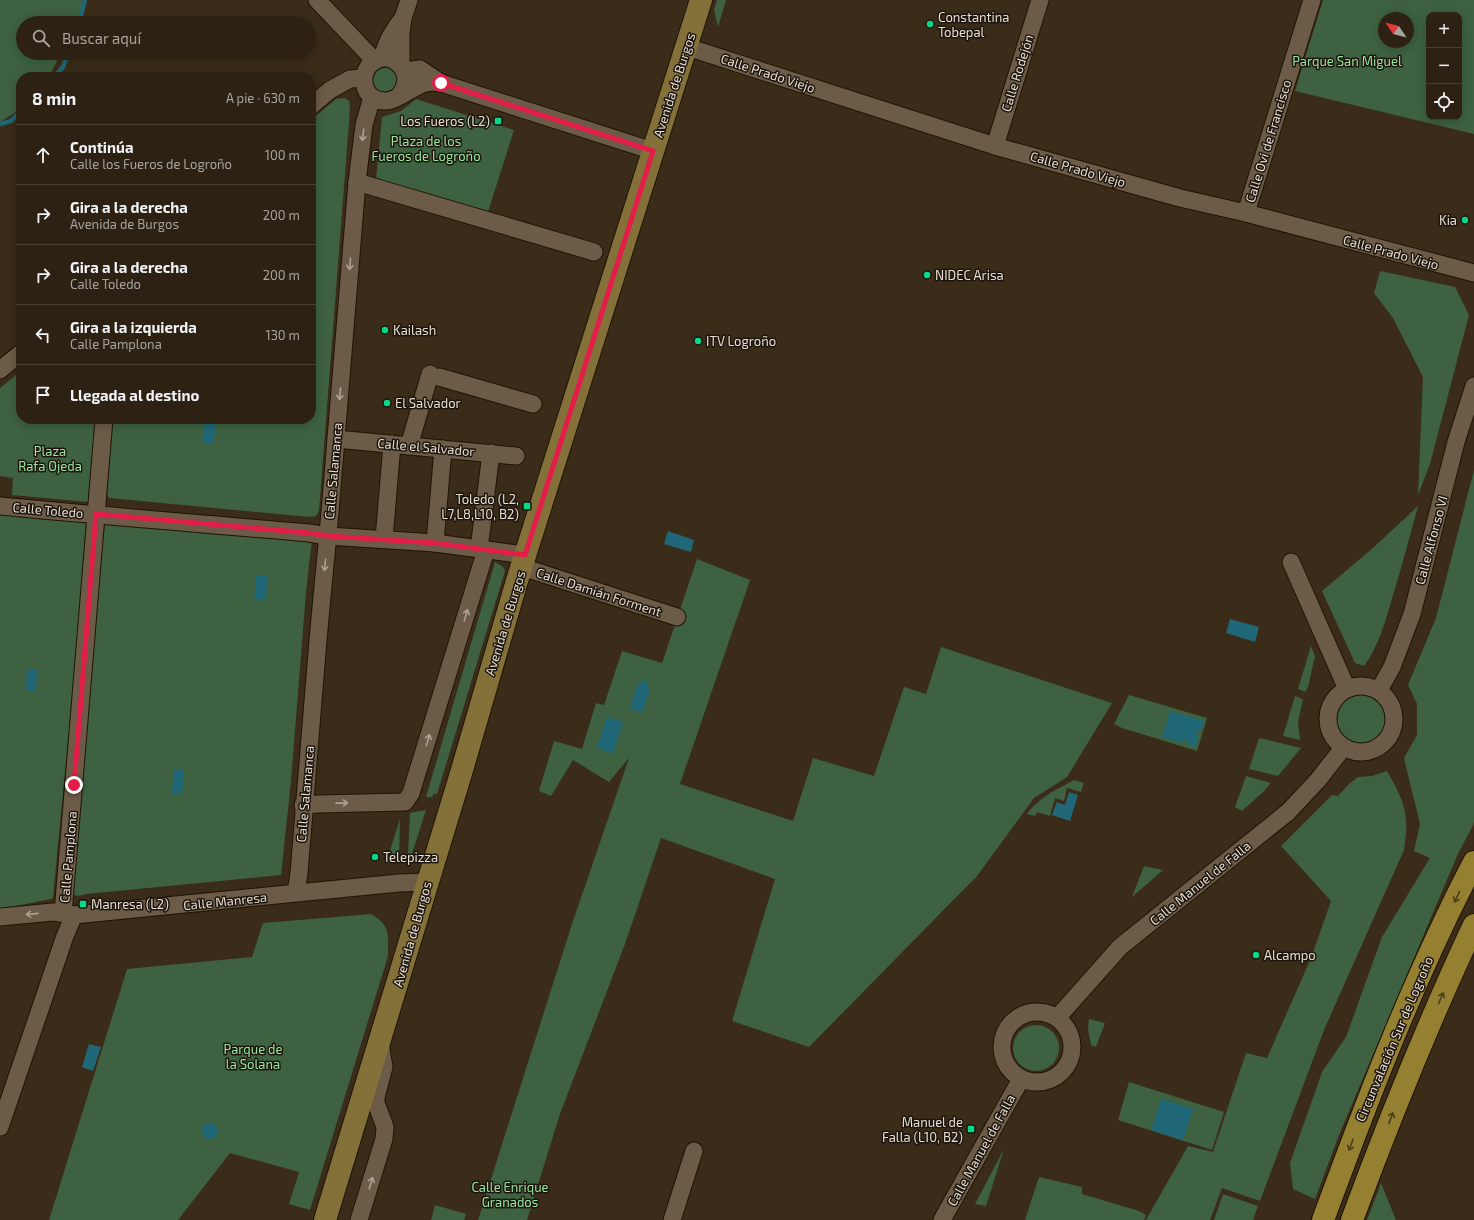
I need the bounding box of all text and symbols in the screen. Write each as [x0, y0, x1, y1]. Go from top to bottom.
place label: Constantina Tobepal [938, 9, 1009, 40]
north arrow [1378, 12, 1414, 48]
map controls [1426, 12, 1462, 120]
button: + [1426, 12, 1462, 48]
search box [16, 16, 316, 60]
marker: Constantina Tobepal [925, 19, 935, 29]
icon: search [30, 27, 52, 49]
text: Buscar aquí [62, 29, 141, 47]
street label: Avenida de Burgos [650, 31, 698, 139]
street label: Calle Rodejón [998, 32, 1036, 114]
button: − [1426, 48, 1462, 84]
street label: Calle Prado Viejo [719, 50, 817, 96]
park label: Parque San Miguel [1292, 53, 1402, 69]
route start [432, 74, 450, 92]
street label: Calle Ovi de Francisco [1242, 78, 1294, 204]
button: locate [1426, 84, 1462, 120]
text: 8 min [32, 88, 76, 108]
text: A pie · 630 m [226, 90, 300, 106]
place label: Los Fueros (L2) [400, 113, 490, 129]
marker: Los Fueros (L2) [493, 116, 503, 126]
one-way arrow [359, 128, 366, 141]
park label: Plaza de los Fueros de Logroño [371, 133, 481, 164]
text: Continúa [70, 138, 133, 156]
icon: ahead [32, 144, 54, 166]
text: 100 m [265, 147, 300, 163]
street label: Calle Prado Viejo [1029, 148, 1127, 190]
text: Calle los Fueros de Logroño [70, 156, 232, 172]
text: Gira a la derecha [70, 198, 188, 216]
icon: right [32, 204, 54, 226]
text: 200 m [263, 207, 300, 223]
place label: Kia [1439, 212, 1457, 228]
marker: Kia [1460, 215, 1470, 225]
text: Avenida de Burgos [70, 216, 179, 232]
street label: Calle Prado Viejo [1341, 232, 1441, 272]
one-way arrow [347, 257, 354, 270]
text: Gira a la derecha [70, 258, 188, 276]
icon: right [32, 264, 54, 286]
text: 200 m [263, 267, 300, 283]
place label: NIDEC Arisa [935, 267, 1004, 283]
marker: NIDEC Arisa [922, 270, 932, 280]
text: Calle Toledo [70, 276, 141, 292]
text: Gira a la izquierda [70, 318, 197, 336]
place label: Kailash [393, 322, 436, 338]
icon: left [32, 324, 54, 346]
marker: Kailash [380, 325, 390, 335]
text: 130 m [265, 327, 300, 343]
place label: ITV Logroño [706, 333, 776, 349]
text: Calle Pamplona [70, 336, 162, 352]
marker: ITV Logroño [693, 336, 703, 346]
icon: arrive [32, 384, 54, 406]
text: Llegada al destino [70, 386, 199, 404]
one-way arrow [336, 387, 343, 400]
place label: El Salvador [395, 395, 461, 411]
marker: El Salvador [382, 398, 392, 408]
street label: Calle Salamanca [321, 422, 345, 520]
street label: Calle el Salvador [377, 435, 475, 459]
park label: Plaza Rafa Ojeda [18, 443, 82, 474]
place label: Toledo (L2, L7,L8,L10, B2) [441, 491, 519, 522]
street label: Calle Alfonso VI [1411, 494, 1451, 586]
street label: Calle Toledo [12, 499, 84, 521]
marker: Toledo (L2, L7,L8,L10, B2) [522, 501, 532, 511]
one-way arrow [322, 558, 329, 571]
street label: Calle Damián Forment [535, 564, 664, 620]
street label: Avenida de Burgos [481, 569, 529, 677]
one-way arrow [463, 609, 470, 622]
one-way arrow [425, 733, 432, 746]
street label: Calle Salamanca [293, 745, 317, 843]
route end [65, 776, 83, 794]
one-way arrow [335, 799, 348, 807]
street label: Calle Pamplona [56, 811, 80, 903]
street label: Calle Manuel de Falla [1146, 837, 1254, 929]
place label: Telepizza [383, 849, 438, 865]
marker: Telepizza [370, 852, 380, 862]
street label: Avenida de Burgos [389, 879, 435, 989]
street label: Calle Manresa [182, 889, 268, 913]
one-way arrow [1453, 890, 1460, 902]
place label: Manresa (L2) [91, 896, 169, 912]
marker: Manresa (L2) [78, 899, 88, 909]
one-way arrow [26, 910, 39, 918]
place label: Alcampo [1264, 947, 1316, 963]
marker: Alcampo [1251, 950, 1261, 960]
street label: Circunvalación Sur de Logroño [1352, 954, 1436, 1124]
one-way arrow [1437, 993, 1445, 1005]
park label: Parque de la Solana [224, 1041, 282, 1072]
street label: Calle Manuel de Falla [944, 1091, 1018, 1209]
one-way arrow [1387, 1113, 1395, 1125]
place label: Manuel de Falla (L10, B2) [882, 1114, 963, 1145]
marker: Manuel de Falla (L10, B2) [966, 1124, 976, 1134]
one-way arrow [1346, 1138, 1354, 1150]
one-way arrow [367, 1177, 375, 1189]
park label: Calle Enrique Granados [471, 1179, 549, 1210]

